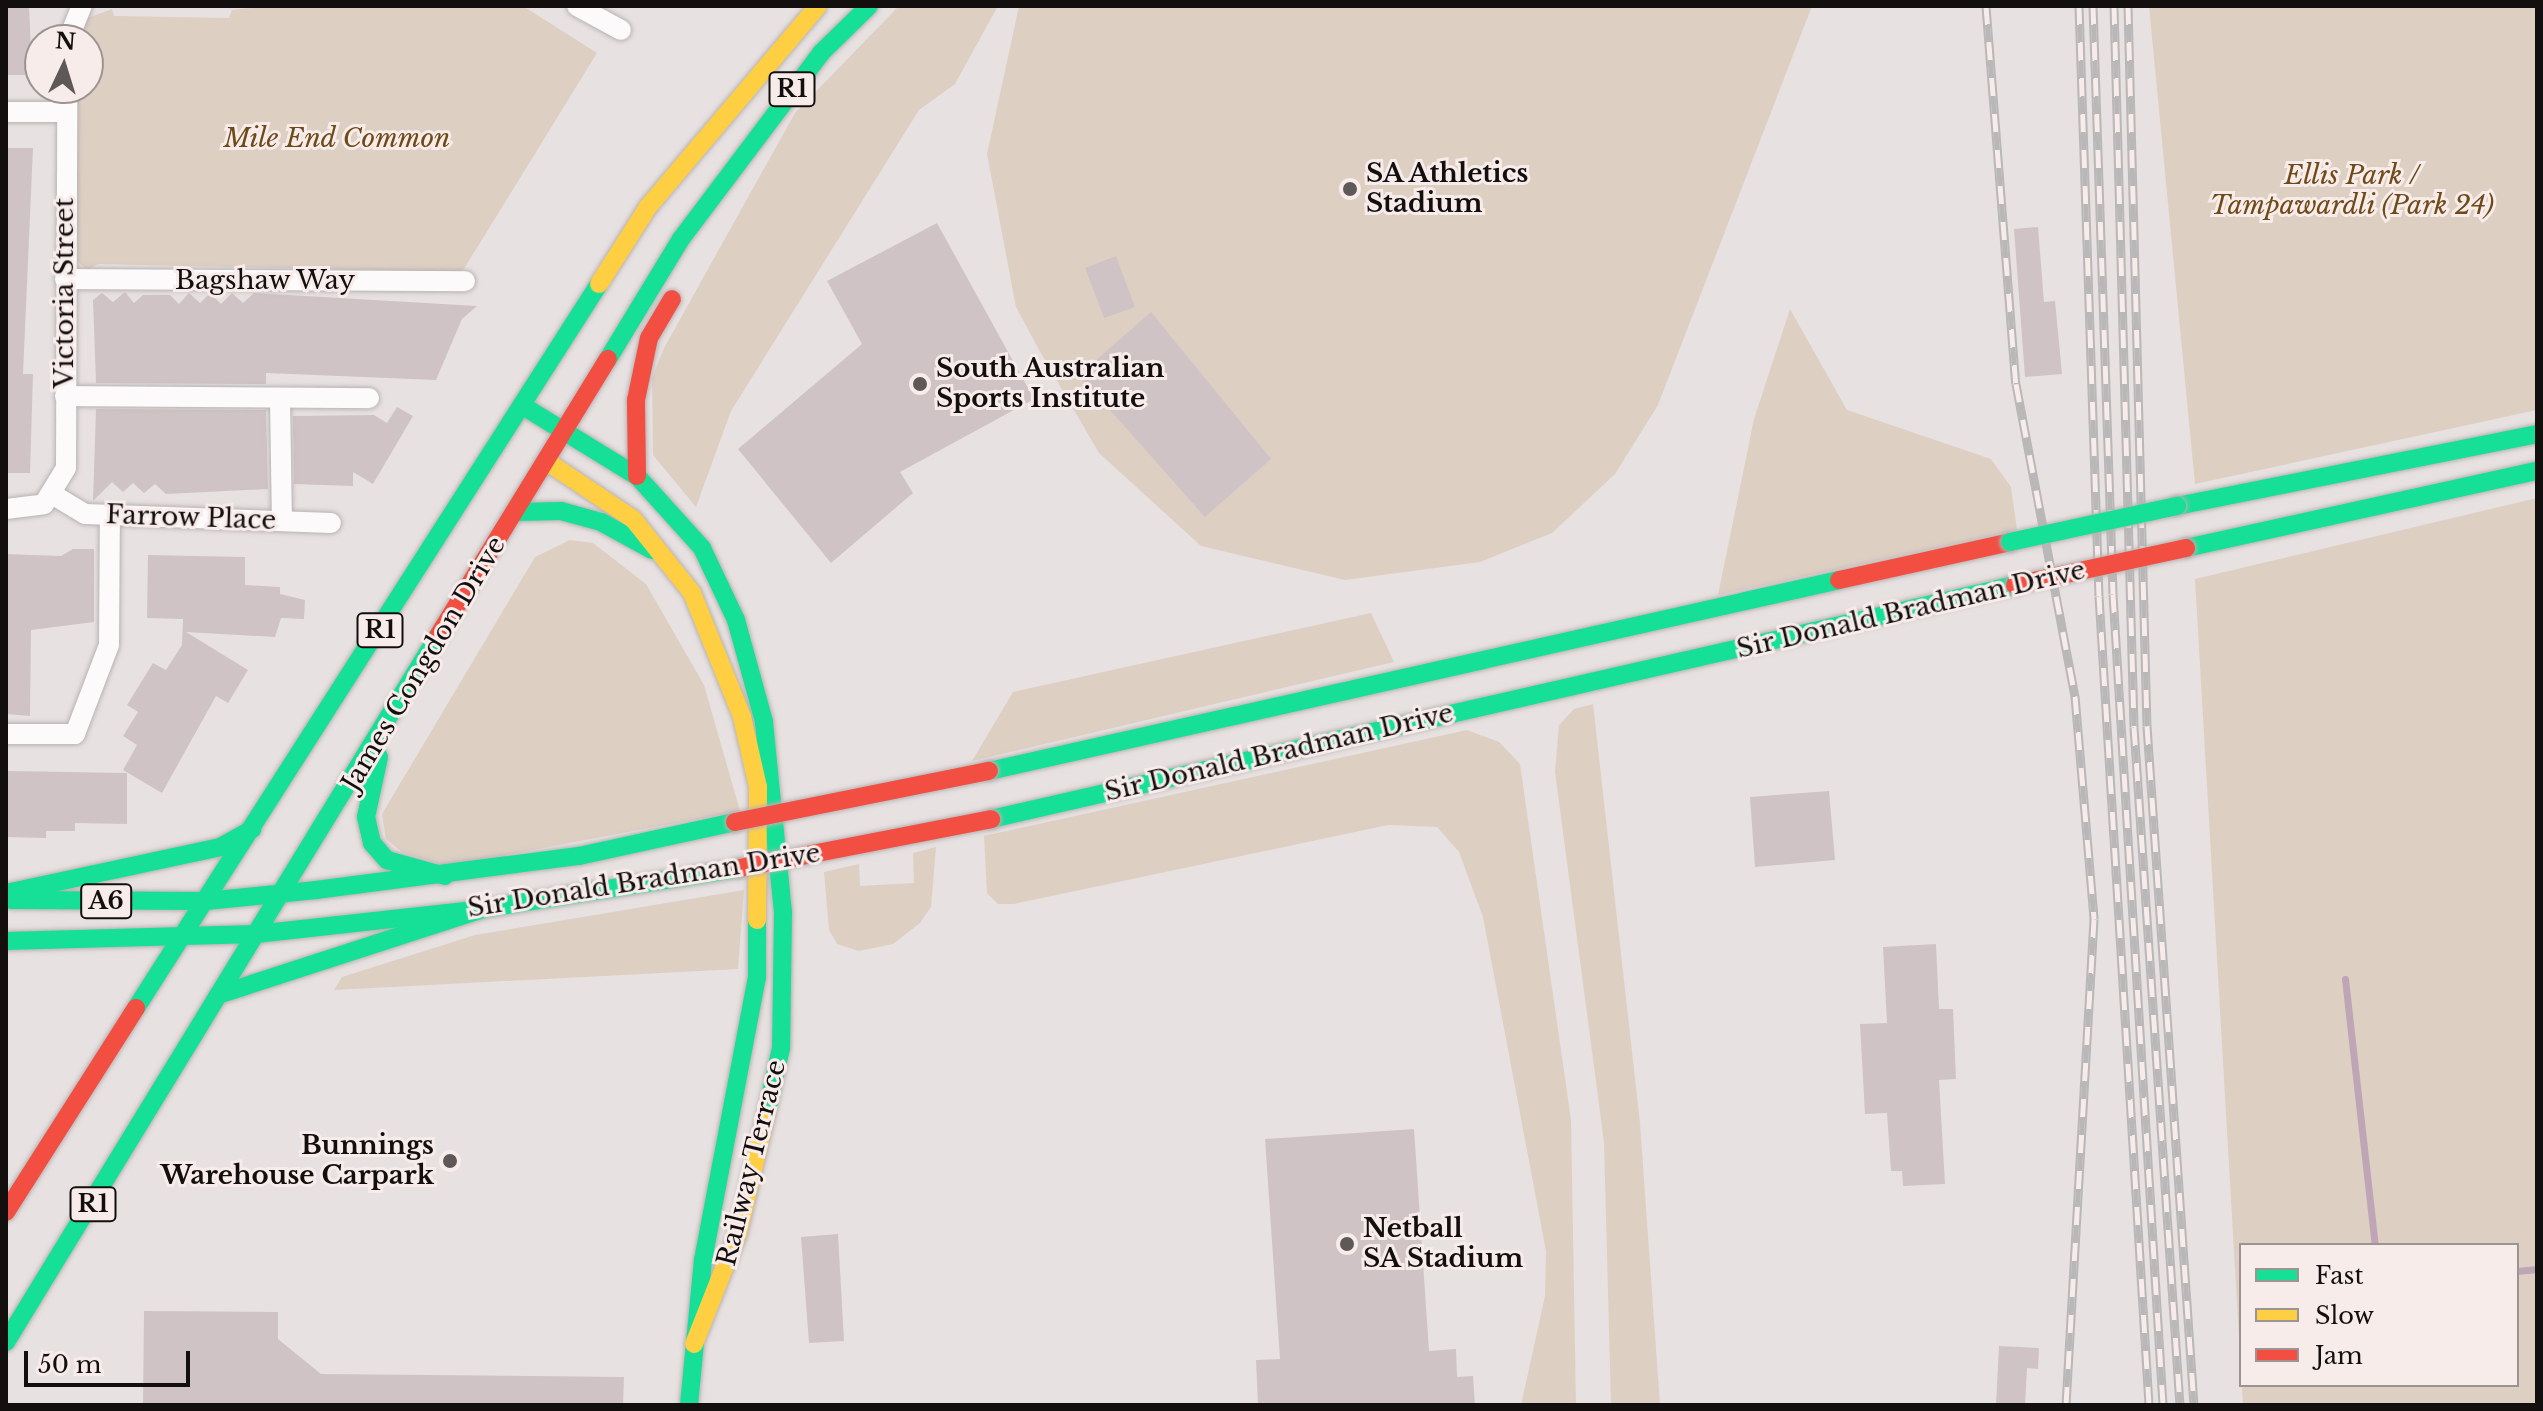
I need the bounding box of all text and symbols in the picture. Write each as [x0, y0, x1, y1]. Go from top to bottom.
north arrow [24, 24, 104, 104]
text: N [54, 27, 77, 56]
road number: R1 [768, 69, 816, 109]
park label: Mile End Common [223, 123, 451, 155]
place label: SA Athletics Stadium [1366, 158, 1531, 220]
park label: Ellis Park / Tampawardli (Park 24) [2210, 160, 2494, 222]
marker: SA Athletics Stadium [1341, 180, 1359, 198]
street label: Victoria Street [49, 197, 81, 389]
street label: Bagshaw Way [174, 265, 356, 297]
place label: South Australian Sports Institute [936, 353, 1165, 414]
marker: South Australian Sports Institute [911, 375, 929, 393]
street label: Farrow Place [105, 499, 277, 537]
street label: James Congdon Drive [336, 531, 512, 797]
street label: Sir Donald Bradman Drive [1733, 555, 2089, 665]
road number: R1 [356, 610, 404, 650]
street label: Sir Donald Bradman Drive [1101, 698, 1457, 808]
street label: Sir Donald Bradman Drive [465, 838, 823, 924]
road number: A6 [80, 881, 132, 921]
street label: Railway Terrace [711, 1056, 793, 1270]
place label: Bunnings Warehouse Carpark [160, 1130, 434, 1192]
marker: Bunnings Warehouse Carpark [441, 1152, 459, 1170]
road number: R1 [69, 1184, 117, 1224]
place label: Netball SA Stadium [1363, 1213, 1524, 1274]
marker: Netball SA Stadium [1338, 1235, 1356, 1253]
legend [2239, 1243, 2519, 1387]
text: Fast [2315, 1261, 2363, 1290]
text: Slow [2315, 1301, 2374, 1330]
scale bar [28, 1335, 194, 1385]
text: Jam [2315, 1341, 2363, 1370]
text: 50 m [38, 1350, 101, 1379]

